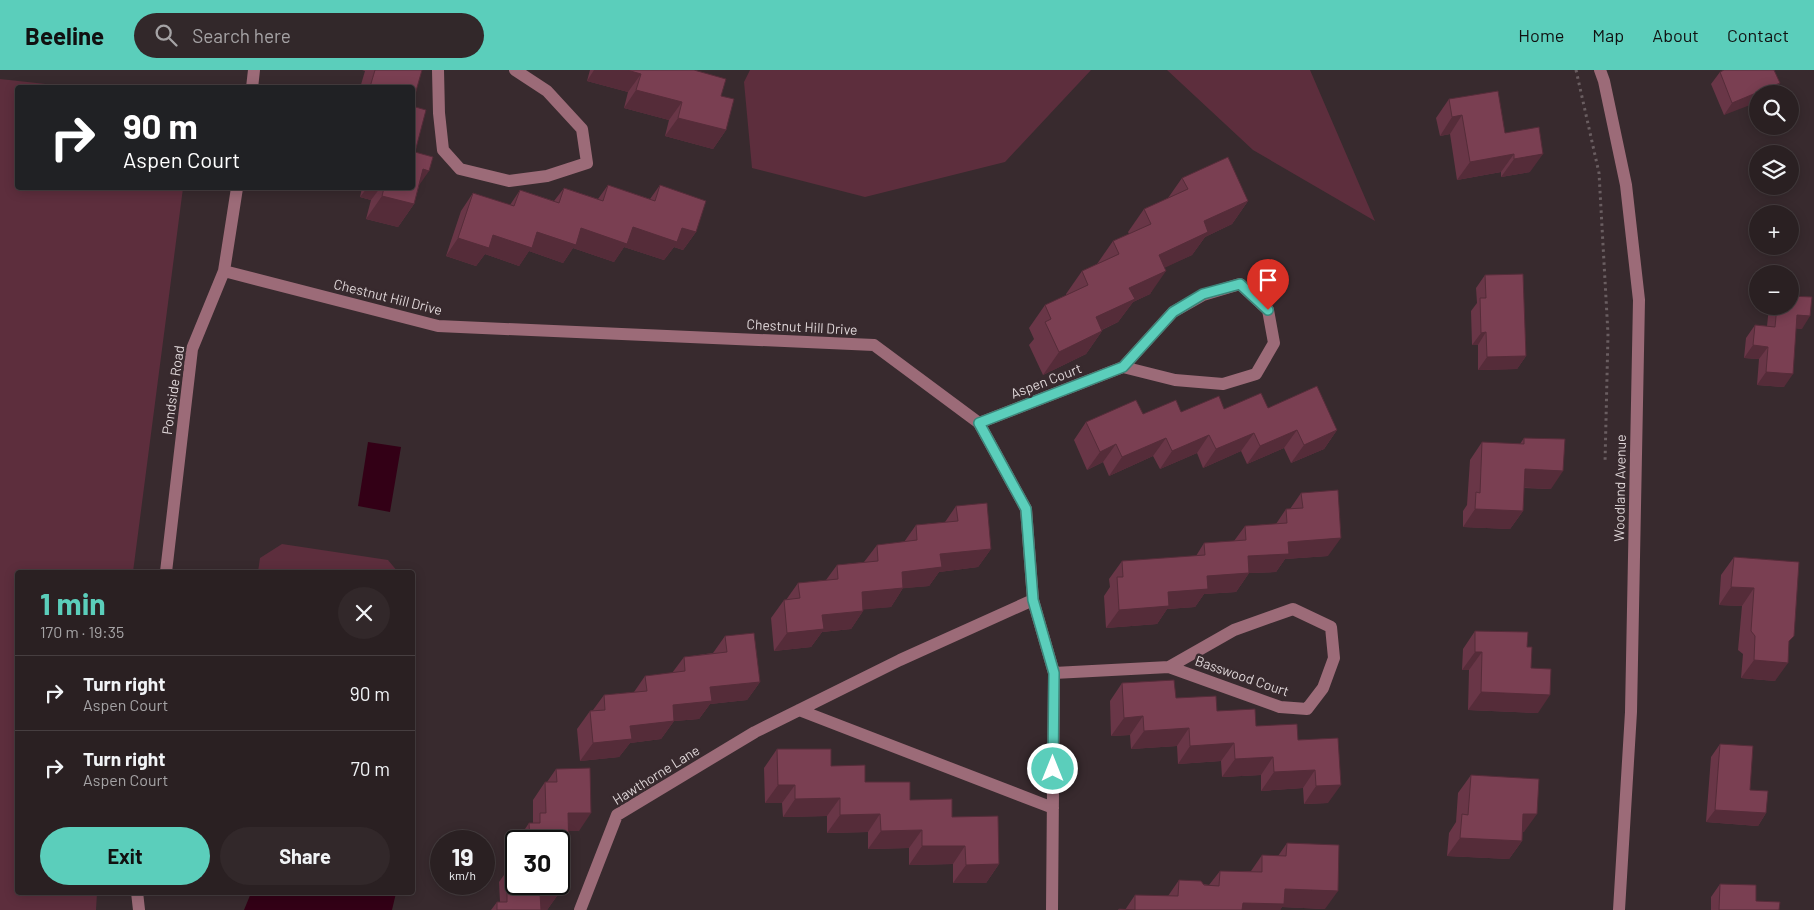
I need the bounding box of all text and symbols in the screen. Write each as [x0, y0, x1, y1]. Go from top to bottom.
search box [134, 13, 484, 58]
text: Beeline [25, 21, 104, 50]
icon: search [152, 21, 180, 49]
text: Search here [192, 24, 291, 47]
text: Home [1518, 24, 1564, 46]
text: Map [1592, 24, 1624, 46]
text: About [1652, 24, 1699, 46]
text: Contact [1727, 24, 1789, 46]
map controls [1749, 85, 1799, 315]
button: search [1749, 85, 1799, 135]
text: 90 m [123, 104, 198, 146]
icon: right [40, 105, 105, 170]
button: layers [1749, 145, 1799, 195]
text: Aspen Court [123, 146, 240, 172]
button: + [1749, 205, 1799, 255]
pin [1247, 259, 1289, 310]
button: − [1749, 265, 1799, 315]
icon: arrive [1254, 266, 1282, 294]
street label: Chestnut Hill Drive [332, 275, 444, 318]
street label: Chestnut Hill Drive [746, 315, 858, 338]
street label: Pondside Road [158, 344, 187, 436]
street label: Aspen Court [1008, 359, 1084, 402]
street label: Woodland Avenue [1610, 434, 1629, 542]
text: 1 min [40, 585, 106, 621]
button: close [338, 587, 390, 639]
text: 170 m · 19:35 [40, 622, 124, 641]
street label: Basswood Court [1193, 651, 1291, 700]
text: Turn right [83, 672, 165, 695]
icon: right [40, 679, 68, 707]
text: 90 m [350, 682, 390, 705]
text: Aspen Court [83, 695, 168, 714]
street label: Hawthorne Lane [609, 741, 702, 808]
position arrow [1026, 742, 1078, 794]
text: Turn right [83, 747, 165, 770]
icon: right [40, 754, 68, 782]
text: 70 m [351, 757, 390, 780]
text: Aspen Court [83, 770, 168, 789]
button: Exit [40, 827, 210, 885]
button: Share [220, 827, 390, 885]
speed limit sign: 30 [505, 830, 570, 895]
text: 19 [451, 841, 474, 871]
text: km/h [449, 868, 476, 882]

